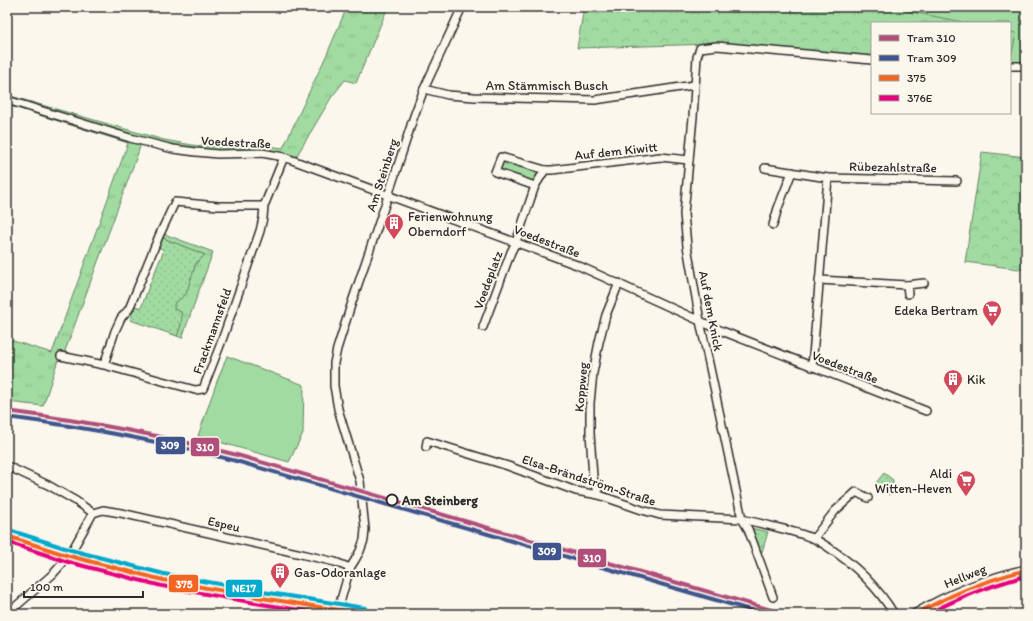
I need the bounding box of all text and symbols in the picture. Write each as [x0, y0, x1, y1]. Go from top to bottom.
legend [871, 22, 1011, 114]
text: Tram 310 [907, 31, 956, 45]
text: Tram 309 [907, 51, 956, 65]
text: 375 [907, 71, 926, 85]
street label: Am Stämmisch Busch [486, 78, 608, 93]
text: 376E [907, 91, 933, 105]
street label: Voedestraße [201, 133, 271, 151]
street label: Am Steinberg [363, 136, 401, 213]
street label: Auf dem Kiwitt [574, 139, 658, 163]
street label: Rübezahlstraße [849, 159, 937, 175]
place label: Ferienwohnung Oberndorf [408, 209, 493, 239]
building icon: Ferienwohnung Oberndorf [383, 212, 405, 240]
street label: Voedestraße [512, 221, 582, 261]
street label: Voedeplatz [471, 249, 506, 311]
street label: Auf dem Knick [696, 269, 726, 353]
street label: Frackmannsfeld [189, 286, 235, 376]
supermarket icon: Edeka Bertram [981, 299, 1003, 327]
place label: Edeka Bertram [894, 303, 978, 318]
street label: Voedestraße [810, 347, 880, 387]
street label: Koppweg [571, 361, 591, 412]
building icon: Kik [942, 368, 964, 396]
place label: Kik [967, 372, 986, 387]
line badge: 309 [155, 436, 186, 455]
line badge: 310 [190, 437, 220, 457]
text: 309 [161, 439, 180, 452]
text: 310 [196, 441, 214, 454]
street label: Elsa-Brändström-Straße [520, 451, 658, 509]
place label: Aldi Witten-Heven [875, 466, 953, 496]
supermarket icon: Aldi Witten-Heven [955, 469, 977, 497]
marker: Am Steinberg [385, 493, 399, 507]
place label: Am Steinberg [401, 493, 478, 509]
street label: Espeu [206, 513, 242, 535]
line badge: 309 [532, 542, 562, 561]
text: 309 [538, 545, 557, 558]
line badge: 310 [577, 548, 607, 568]
text: 310 [583, 552, 601, 565]
building icon: Gas-Odoranlage [269, 561, 291, 589]
street label: Hellweg [942, 561, 989, 591]
place label: Gas-Odoranlage [294, 565, 386, 580]
scale bar [24, 573, 143, 599]
line badge: 375 [168, 574, 199, 593]
text: 375 [175, 578, 193, 591]
line badge: NE17 [225, 579, 263, 598]
text: 100 m [30, 580, 63, 594]
text: NE17 [232, 582, 257, 595]

